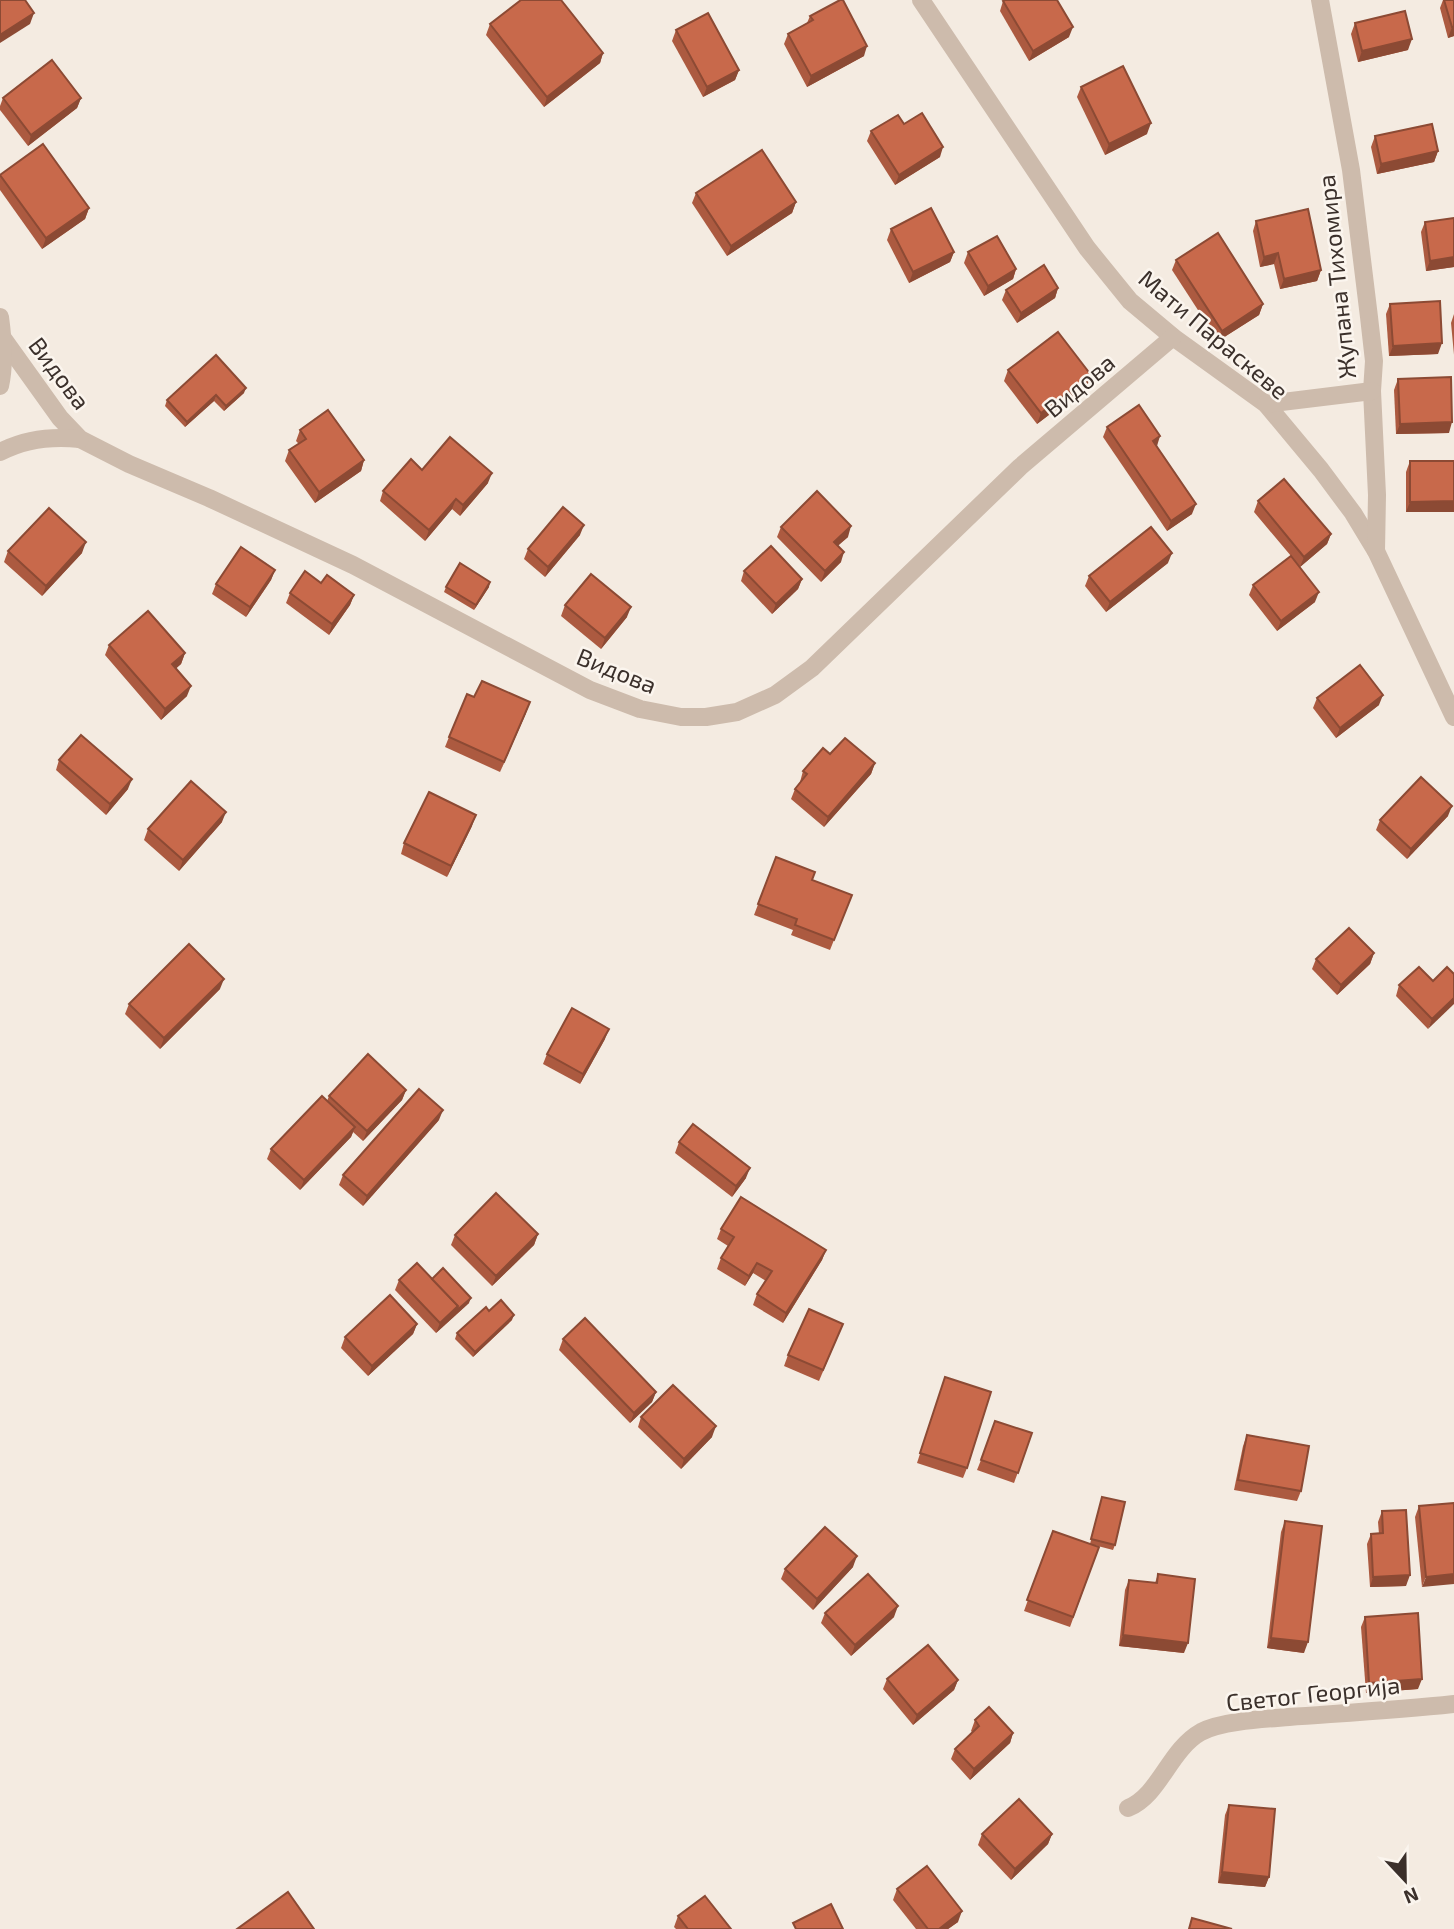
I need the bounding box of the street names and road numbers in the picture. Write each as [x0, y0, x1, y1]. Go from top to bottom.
street label: Жупана Тихомира [1311, 173, 1362, 381]
street label: Мати Параскеве [1134, 263, 1294, 405]
street label: Видова [23, 331, 97, 415]
street label: Видова [1038, 347, 1120, 423]
street label: Видова [573, 641, 661, 699]
street label: Светог Георгија [1224, 1669, 1402, 1717]

